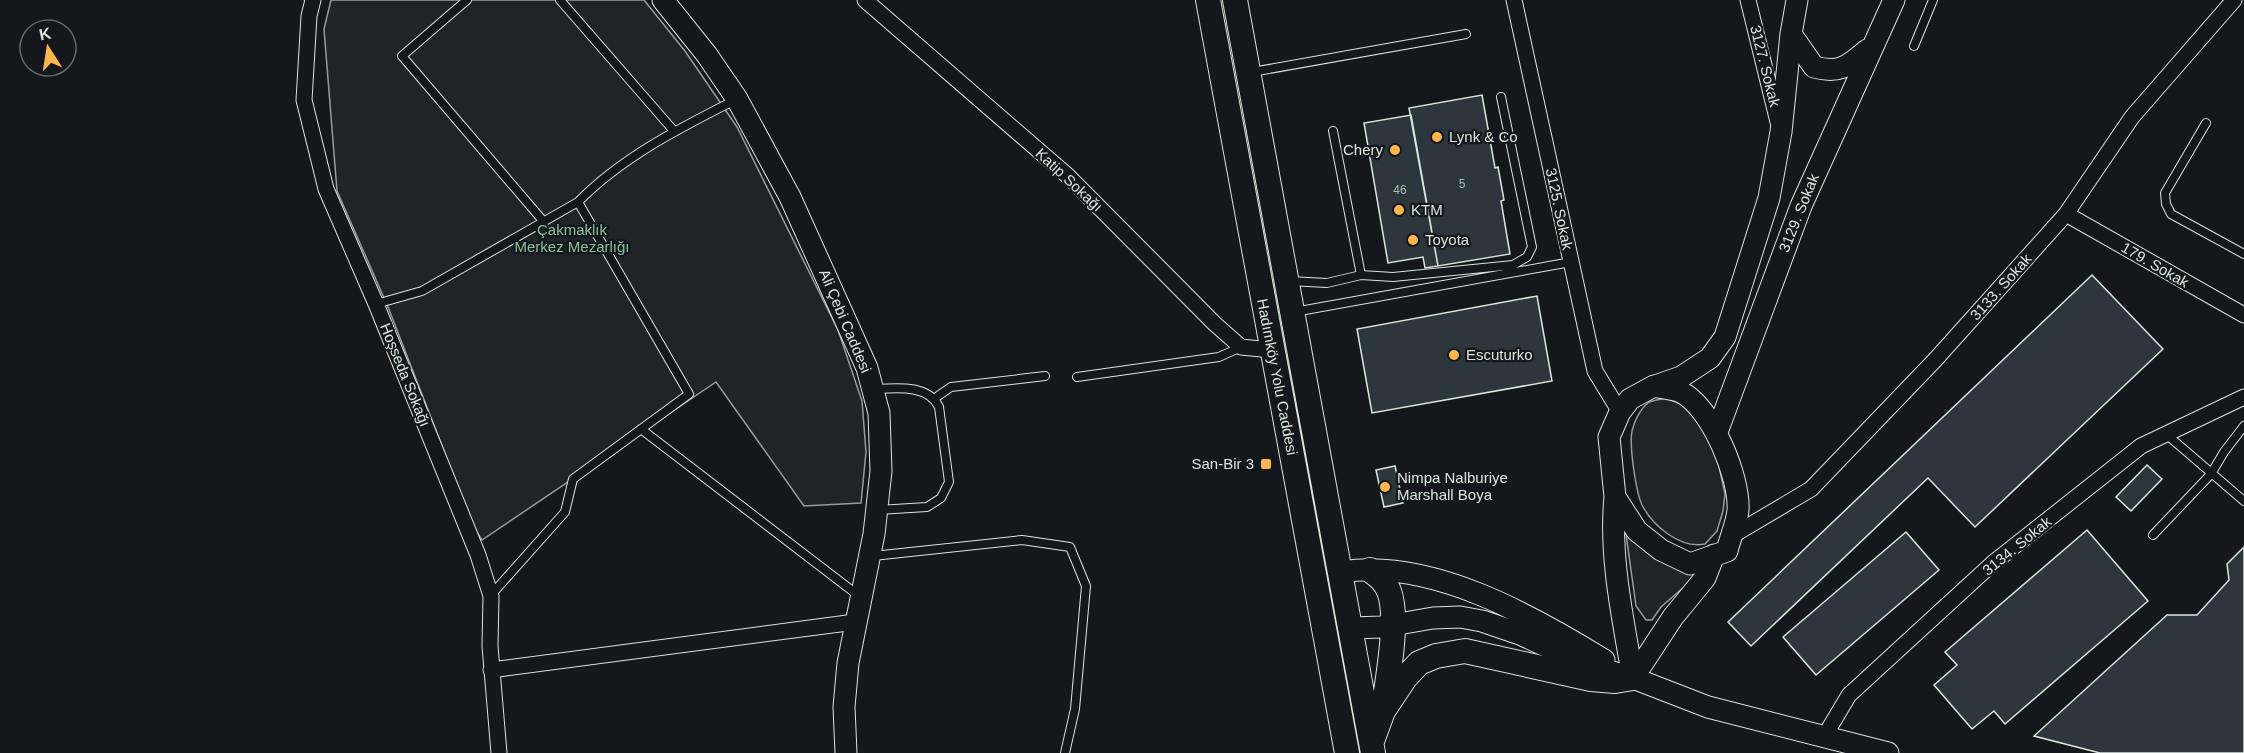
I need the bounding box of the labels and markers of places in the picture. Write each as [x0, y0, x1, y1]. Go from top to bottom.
place label: Lynk & Co [1449, 128, 1518, 145]
marker: Lynk & Co [1430, 130, 1444, 144]
place label: Chery [1343, 141, 1383, 158]
marker: Chery [1388, 143, 1402, 157]
place label: KTM [1411, 201, 1443, 218]
marker: KTM [1392, 203, 1406, 217]
place label: Toyota [1425, 231, 1470, 248]
marker: Toyota [1406, 233, 1420, 247]
place label: Escuturko [1466, 346, 1533, 363]
marker: Escuturko [1447, 348, 1461, 362]
place label: San-Bir 3 [1191, 455, 1254, 472]
marker: San-Bir 3 [1259, 457, 1273, 471]
place label: Nimpa Nalburiye Marshall Boya [1397, 469, 1508, 503]
marker: Nimpa Nalburiye Marshall Boya [1378, 480, 1392, 494]

